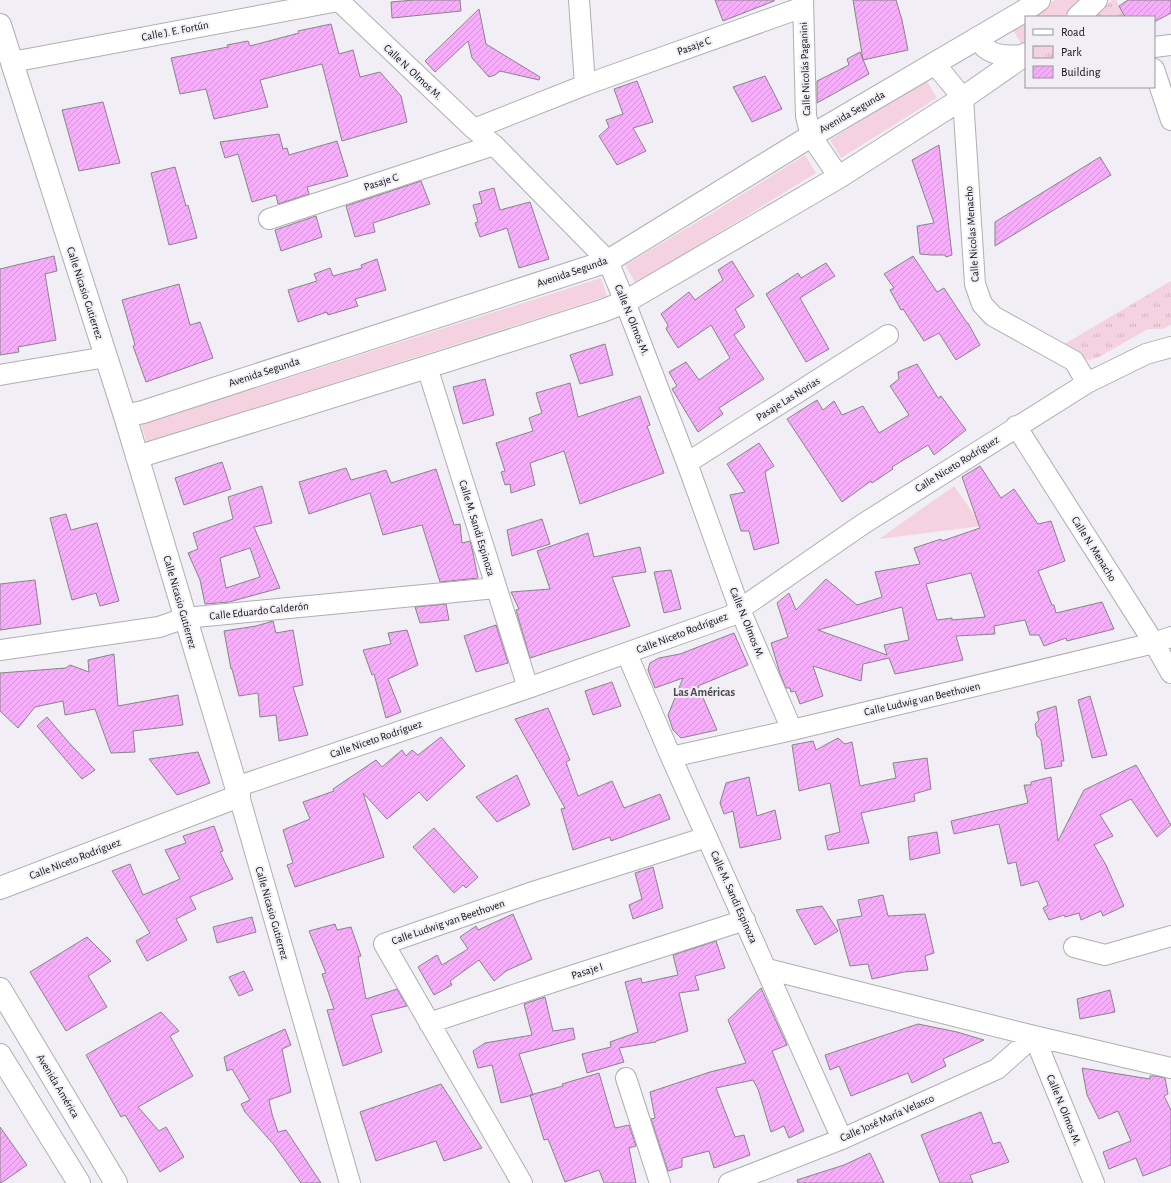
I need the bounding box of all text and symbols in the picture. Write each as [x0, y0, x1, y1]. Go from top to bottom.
legend [1025, 16, 1155, 88]
street label: Calle J. E. Fortún [141, 19, 209, 43]
street label: Calle Nicolás Paganini [798, 22, 812, 116]
text: Road [1061, 26, 1085, 38]
street label: Pasaje C [676, 35, 713, 57]
street label: Calle N. Olmos M. [382, 42, 444, 102]
text: Park [1061, 46, 1082, 58]
text: Building [1061, 66, 1101, 78]
street label: Avenida Segunda [817, 89, 887, 135]
street label: Pasaje C [363, 171, 400, 193]
street label: Calle Nicolas Menacho [963, 186, 981, 282]
street label: Calle Nicasio Gutierrez [65, 245, 105, 341]
street label: Avenida Segunda [535, 255, 609, 289]
street label: Calle N. Olmos M. [613, 283, 651, 357]
street label: Avenida Segunda [227, 355, 301, 389]
street label: Pasaje Las Norias [754, 375, 822, 423]
street label: Calle Niceto Rodríguez [913, 433, 1001, 494]
street label: Calle M. Sandi Espinoza [457, 479, 497, 577]
street label: Calle N. Menacho [1070, 515, 1118, 583]
street label: Calle Nicasio Gutierrez [161, 554, 199, 650]
street label: Calle N. Olmos M. [728, 586, 766, 660]
street label: Calle Eduardo Calderón [209, 600, 309, 622]
street label: Calle Niceto Rodríguez [635, 610, 730, 655]
street label: Calle Ludwig van Beethoven [863, 680, 981, 718]
district label: Las Américas [673, 686, 735, 698]
street label: Calle Niceto Rodríguez [328, 718, 424, 760]
street label: Calle Niceto Rodríguez [28, 836, 123, 881]
street label: Calle M. Sandi Espinoza [709, 849, 759, 945]
street label: Calle Nicasio Gutierrez [253, 865, 291, 961]
street label: Calle Ludwig van Beethoven [390, 897, 506, 947]
street label: Pasaje I [570, 961, 604, 981]
street label: Avenida América [35, 1052, 81, 1120]
street label: Calle N. Olmos M. [1045, 1073, 1083, 1147]
street label: Calle José María Velasco [838, 1092, 936, 1144]

